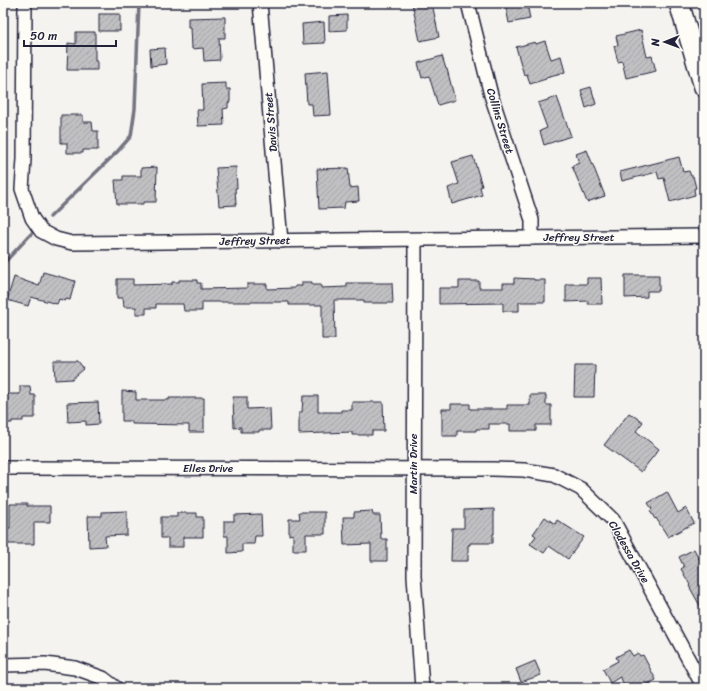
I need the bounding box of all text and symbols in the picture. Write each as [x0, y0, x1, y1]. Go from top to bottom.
scale bar [24, 22, 116, 48]
north arrow [645, 22, 685, 62]
text: 50 m [30, 25, 57, 47]
text: N [646, 38, 665, 47]
street label: Collins Street [481, 86, 519, 156]
street label: Davis Street [259, 91, 283, 153]
street label: Jeffrey Street [543, 228, 615, 247]
street label: Jeffrey Street [218, 231, 291, 251]
street label: Martin Drive [404, 433, 423, 494]
street label: Elles Drive [183, 459, 234, 478]
street label: Clodessa Drive [603, 517, 655, 587]

